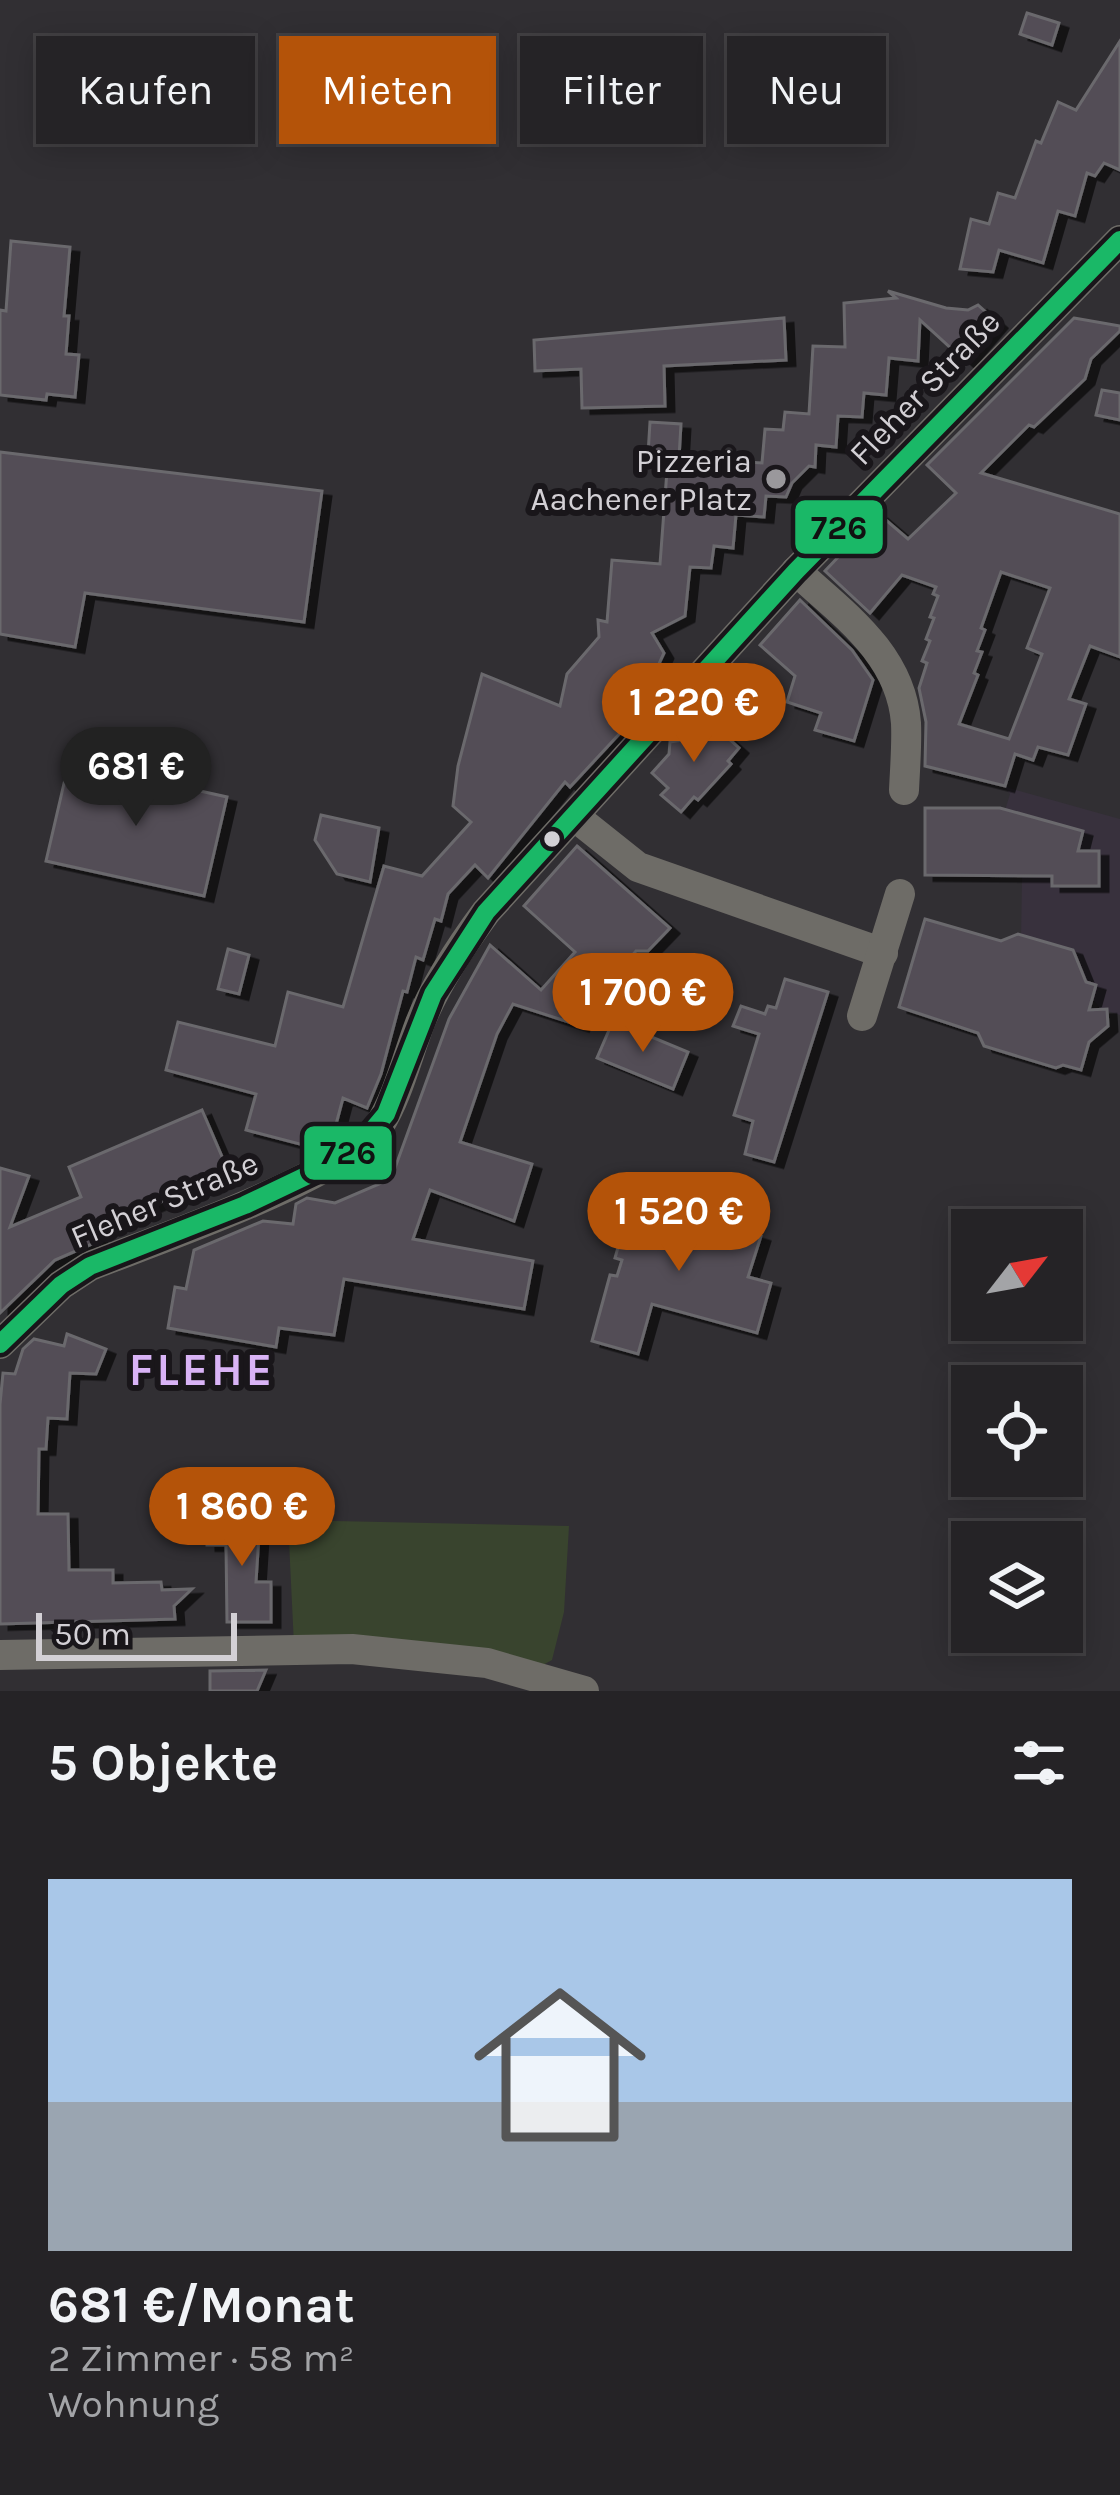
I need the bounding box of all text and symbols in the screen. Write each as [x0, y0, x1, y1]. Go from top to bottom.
chip: Kaufen [36, 36, 255, 144]
chip: Mieten [279, 36, 496, 144]
chip: Filter [520, 36, 703, 144]
chip: Neu [727, 36, 886, 144]
street label: Fleher Straße [842, 303, 1008, 473]
place label: Pizzeria Aachener Platz [531, 442, 752, 518]
marker: Pizzeria Aachener Platz [763, 466, 789, 492]
line badge: 726 [793, 498, 885, 556]
text: 726 [811, 509, 867, 547]
pin: 1 220 € [583, 663, 805, 765]
text: 1 220 € [629, 679, 759, 725]
pin: 681 € [52, 727, 220, 829]
text: 681 € [87, 743, 185, 789]
unlabelled marker [541, 828, 563, 850]
pin: 1 700 € [532, 953, 754, 1055]
text: 1 700 € [579, 969, 707, 1015]
line badge: 726 [302, 1124, 394, 1182]
text: 726 [320, 1134, 376, 1172]
street label: Fleher Straße [65, 1143, 264, 1256]
pin: 1 520 € [568, 1172, 790, 1274]
text: 1 520 € [614, 1188, 744, 1234]
north arrow [951, 1209, 1083, 1341]
map controls [951, 1209, 1083, 1653]
district label: FLEHE [129, 1344, 275, 1396]
button: locate [951, 1365, 1083, 1497]
pin: 1 860 € [131, 1467, 353, 1569]
text: 1 860 € [176, 1483, 308, 1529]
button: layers [951, 1521, 1083, 1653]
scale bar [36, 1607, 237, 1660]
text: 50 m [54, 1615, 131, 1653]
icon: filters [1006, 1730, 1072, 1796]
text: 5 Objekte [48, 1733, 278, 1793]
icon: home [452, 1957, 668, 2173]
text: 681 €/Monat [48, 2275, 355, 2335]
text: 2 Zimmer · 58 m² [48, 2335, 355, 2381]
text: Wohnung [48, 2381, 219, 2427]

